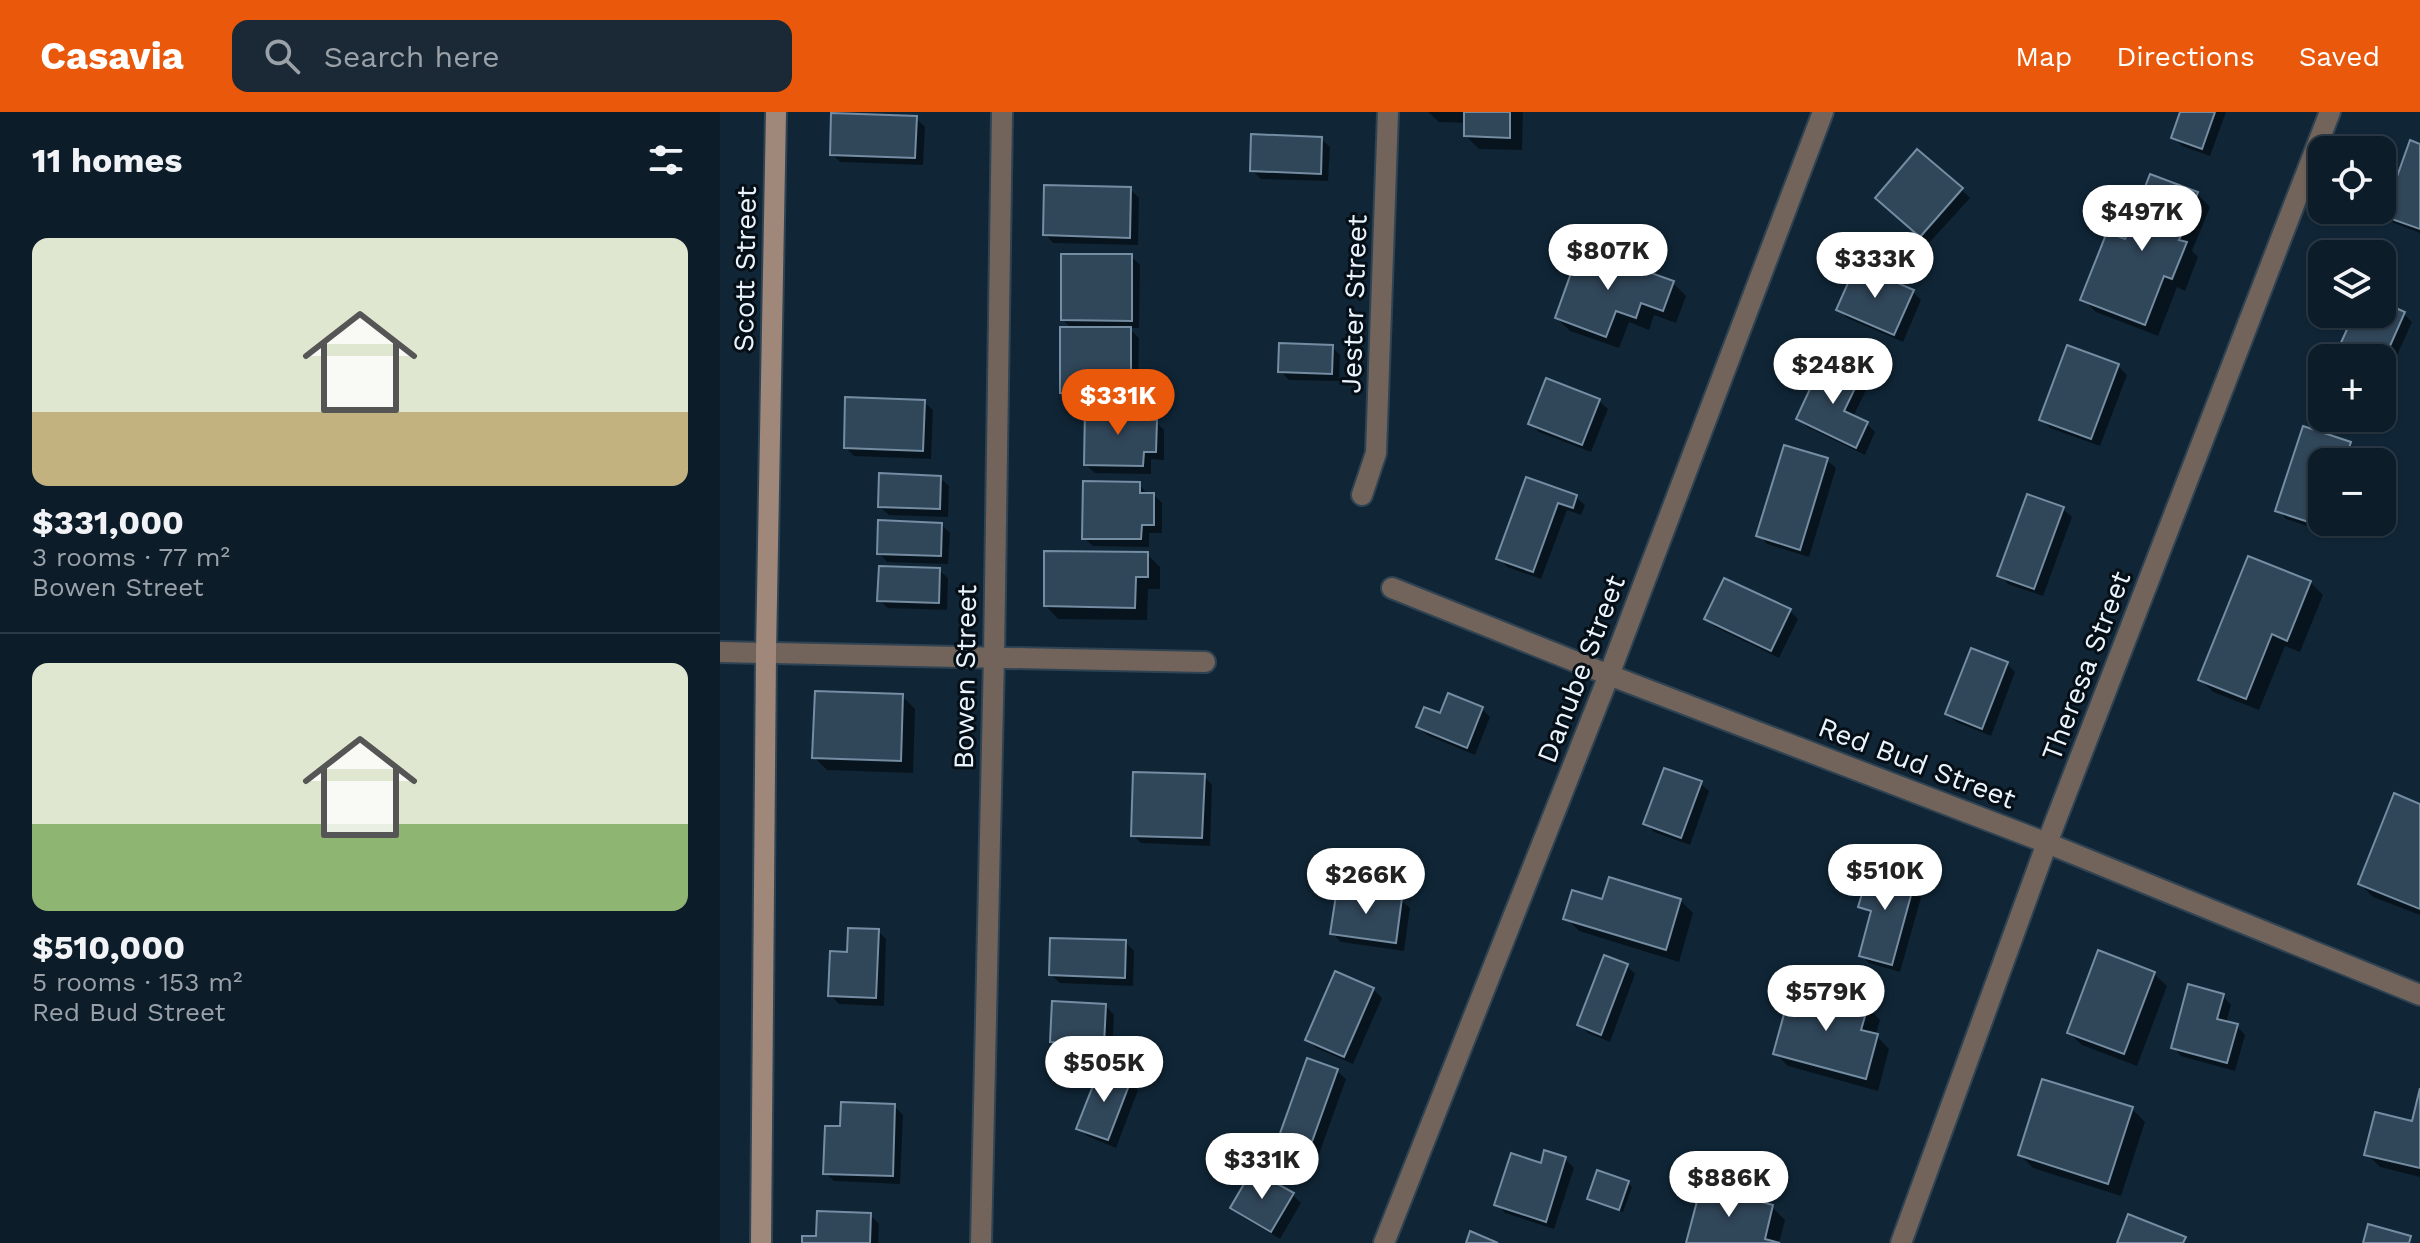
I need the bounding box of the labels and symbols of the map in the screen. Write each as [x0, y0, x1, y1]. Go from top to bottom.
pin: $497K [2086, 185, 2198, 253]
street label: Scott Street [727, 186, 763, 352]
street label: Jester Street [1334, 214, 1374, 394]
pin: $807K [1552, 224, 1664, 292]
pin: $333K [1819, 232, 1931, 300]
pin: $248K [1777, 338, 1889, 406]
pin: $331K [1062, 369, 1174, 437]
street label: Theresa Street [2035, 566, 2137, 766]
street label: Danube Street [1530, 570, 1632, 767]
street label: Bowen Street [947, 584, 983, 770]
street label: Red Bud Street [1814, 710, 2020, 816]
pin: $510K [1829, 844, 1941, 912]
pin: $266K [1310, 848, 1422, 916]
pin: $579K [1770, 965, 1882, 1033]
pin: $505K [1048, 1036, 1160, 1104]
pin: $331K [1206, 1133, 1318, 1201]
pin: $886K [1673, 1151, 1785, 1219]

